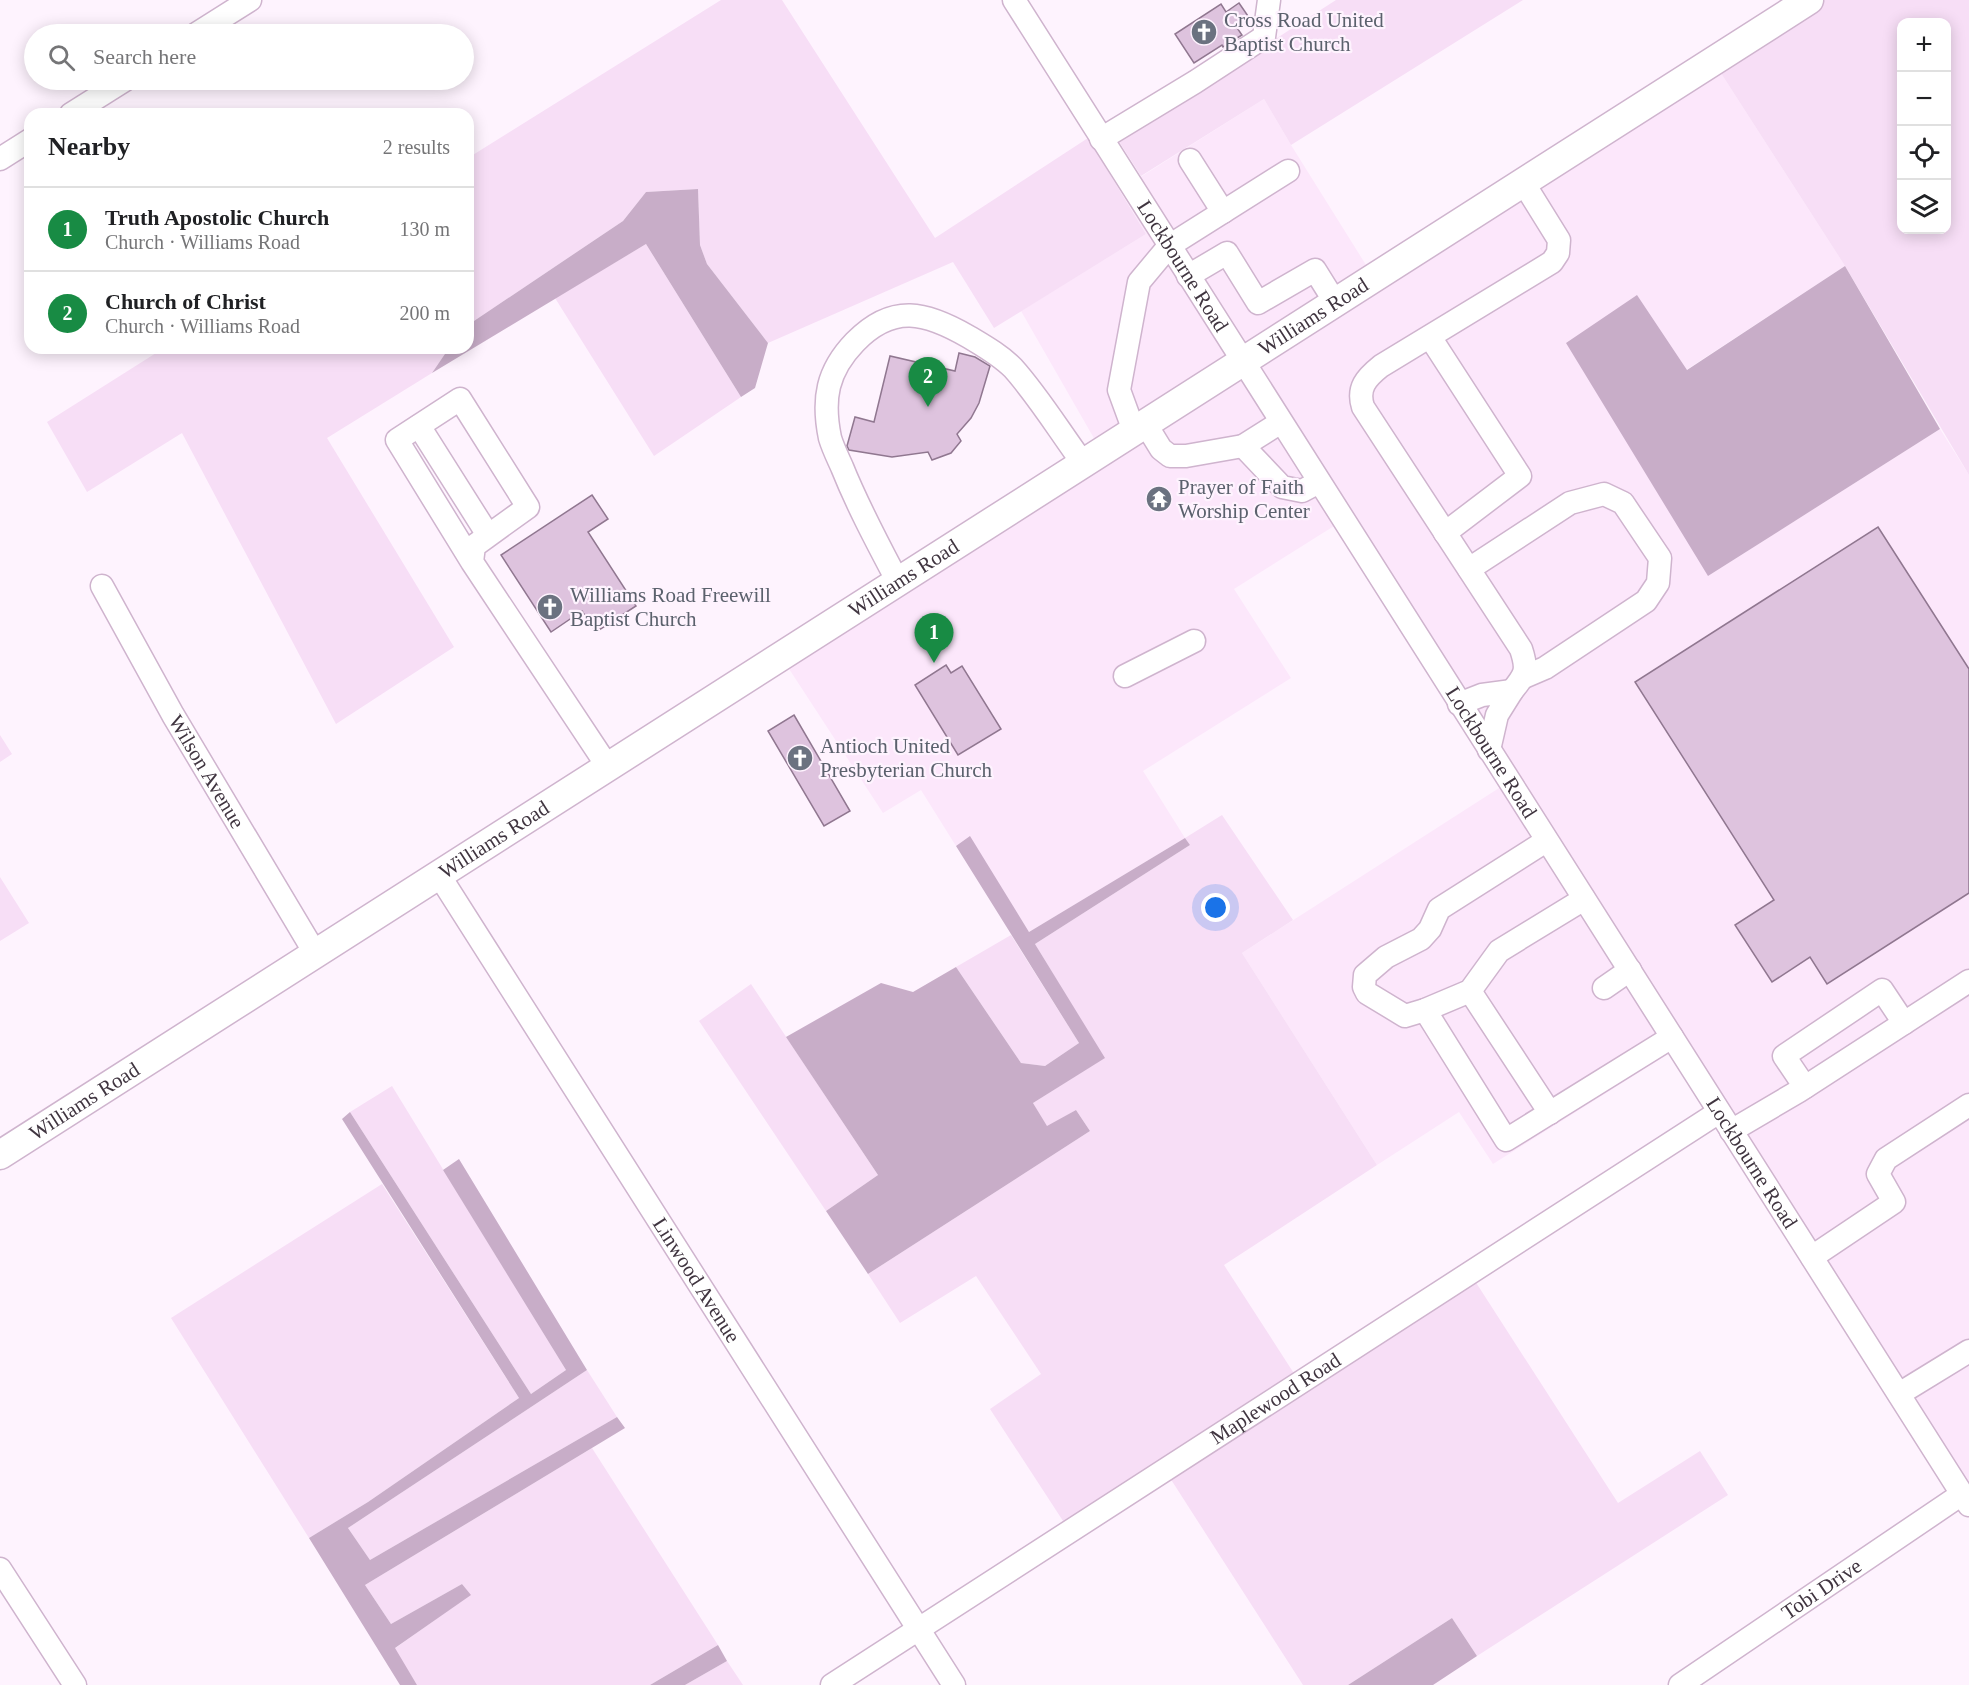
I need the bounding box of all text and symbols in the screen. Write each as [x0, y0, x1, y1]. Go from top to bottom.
place label: Cross Road United Baptist Church [1224, 8, 1384, 56]
church icon: Cross Road United Baptist Church [1189, 17, 1219, 47]
map controls [1897, 18, 1951, 234]
button: + [1897, 18, 1951, 72]
search box [24, 24, 474, 90]
icon: search [45, 41, 78, 74]
text: Search here [93, 44, 196, 69]
button: − [1897, 72, 1951, 126]
button: locate [1897, 126, 1951, 180]
text: Nearby [48, 132, 130, 161]
text: 2 results [383, 136, 450, 158]
button: layers [1897, 180, 1951, 234]
street label: Lockbourne Road [1132, 196, 1234, 337]
text: Truth Apostolic Church [105, 205, 329, 230]
text: 1 [63, 218, 73, 240]
text: 130 m [399, 218, 450, 240]
text: Church · Williams Road [105, 231, 300, 253]
street label: Williams Road [1254, 272, 1373, 361]
text: Church of Christ [105, 289, 266, 314]
text: 2 [63, 302, 73, 324]
text: 200 m [399, 302, 450, 324]
text: Church · Williams Road [105, 315, 300, 337]
pin: 2 [908, 358, 948, 407]
place label: Prayer of Faith Worship Center [1178, 475, 1310, 523]
temple icon: Prayer of Faith Worship Center [1144, 484, 1174, 514]
street label: Williams Road [844, 534, 963, 622]
place label: Williams Road Freewill Baptist Church [570, 583, 771, 631]
church icon: Williams Road Freewill Baptist Church [535, 592, 565, 622]
pin: 1 [914, 614, 954, 663]
street label: Lockbourne Road [1441, 682, 1542, 823]
street label: Wilson Avenue [164, 710, 250, 832]
place label: Antioch United Presbyterian Church [820, 734, 993, 782]
church icon: Antioch United Presbyterian Church [785, 743, 815, 773]
street label: Williams Road [434, 795, 554, 884]
your location [1201, 893, 1230, 922]
street label: Williams Road [25, 1057, 144, 1145]
street label: Lockbourne Road [1701, 1092, 1803, 1233]
street label: Linwood Avenue [648, 1213, 745, 1347]
street label: Maplewood Road [1206, 1347, 1345, 1449]
street label: Tobi Drive [1777, 1554, 1866, 1625]

